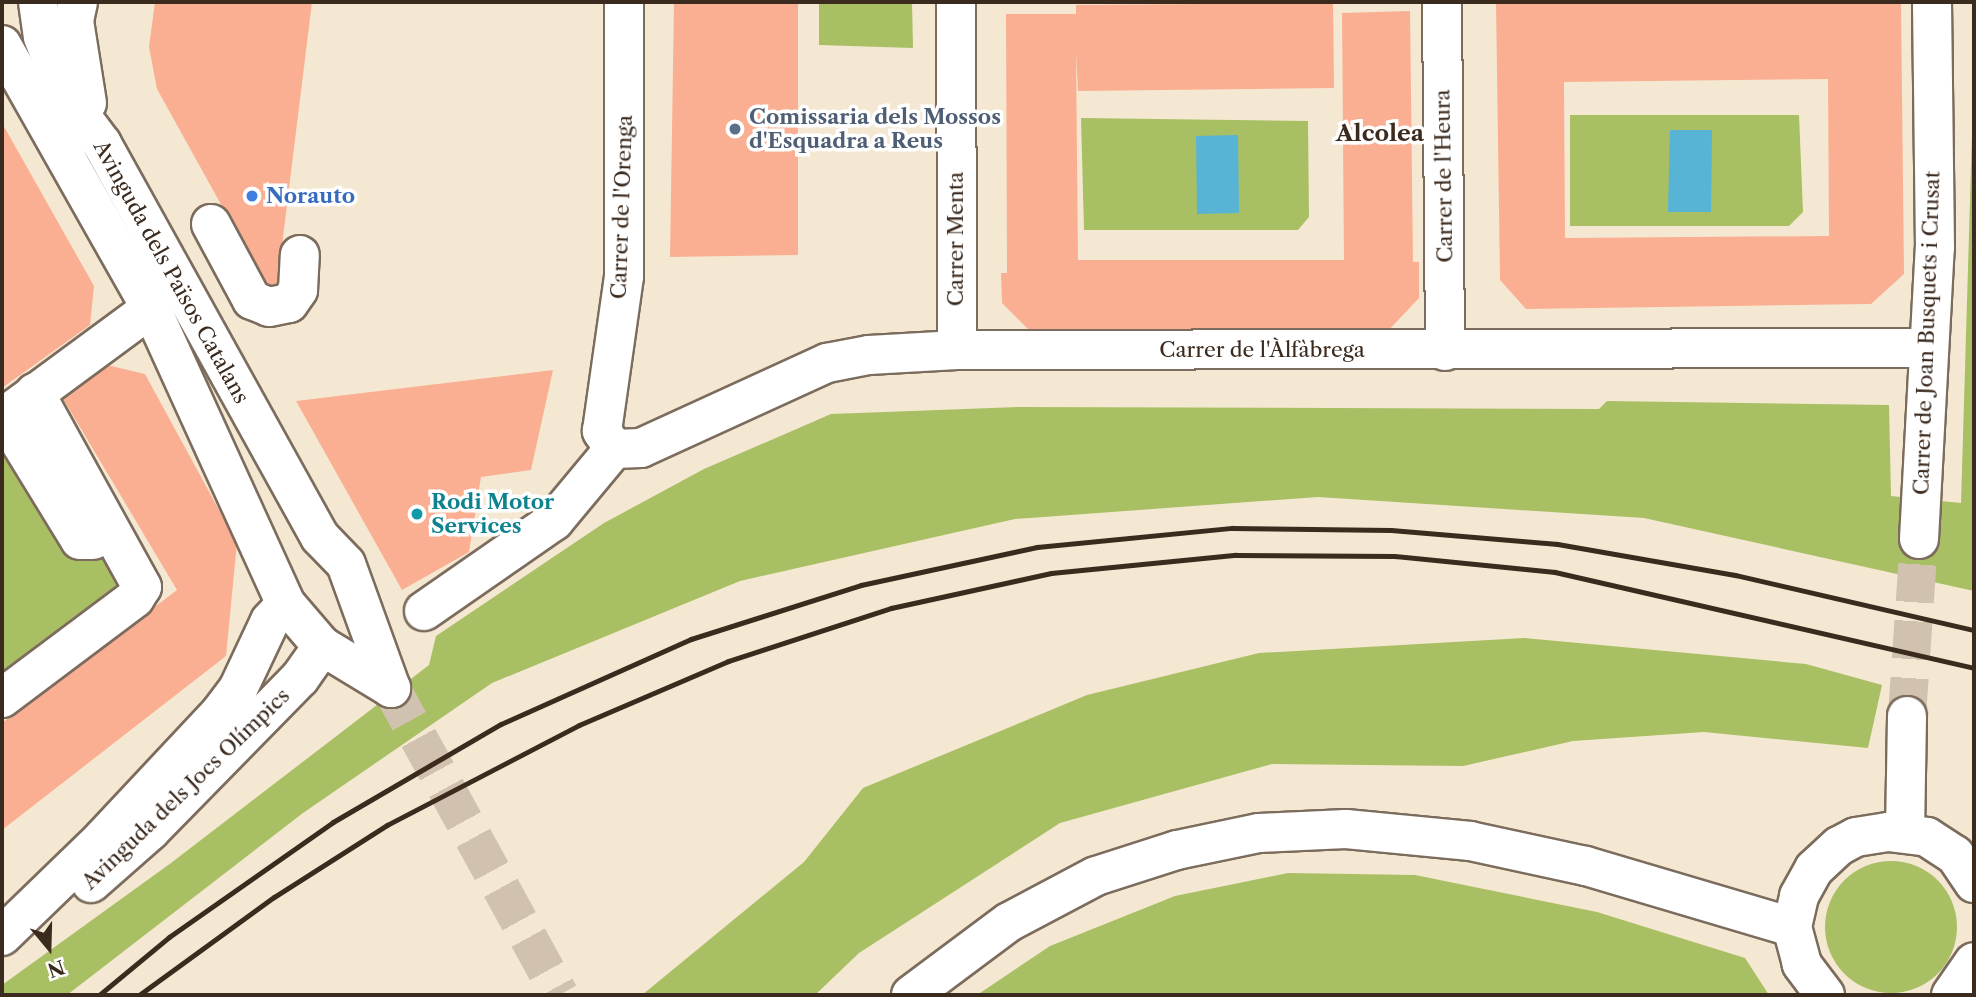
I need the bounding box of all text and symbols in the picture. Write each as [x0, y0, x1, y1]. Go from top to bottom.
street label: Carrer de l'Heura [1430, 89, 1458, 263]
place label: Comissaria dels Mossos d'Esquadra a Reus [749, 104, 1001, 154]
street label: Carrer de l'Orenga [606, 114, 638, 300]
district label: Alcolea [1336, 119, 1424, 147]
marker: Comissaria dels Mossos d'Esquadra a Reus [727, 121, 743, 137]
street label: Avinguda dels Països Catalans [88, 136, 254, 408]
street label: Carrer de Joan Busquets i Crusat [1909, 170, 1945, 496]
street label: Carrer Menta [943, 171, 969, 307]
place label: Norauto [266, 183, 355, 209]
marker: Norauto [244, 188, 260, 204]
street label: Carrer de l'Àlfàbrega [1159, 337, 1365, 363]
place label: Rodi Motor Services [431, 489, 554, 539]
marker: Rodi Motor Services [409, 506, 425, 522]
street label: Avinguda dels Jocs Olímpics [77, 683, 295, 895]
north arrow [14, 913, 84, 983]
text: N [44, 955, 68, 982]

